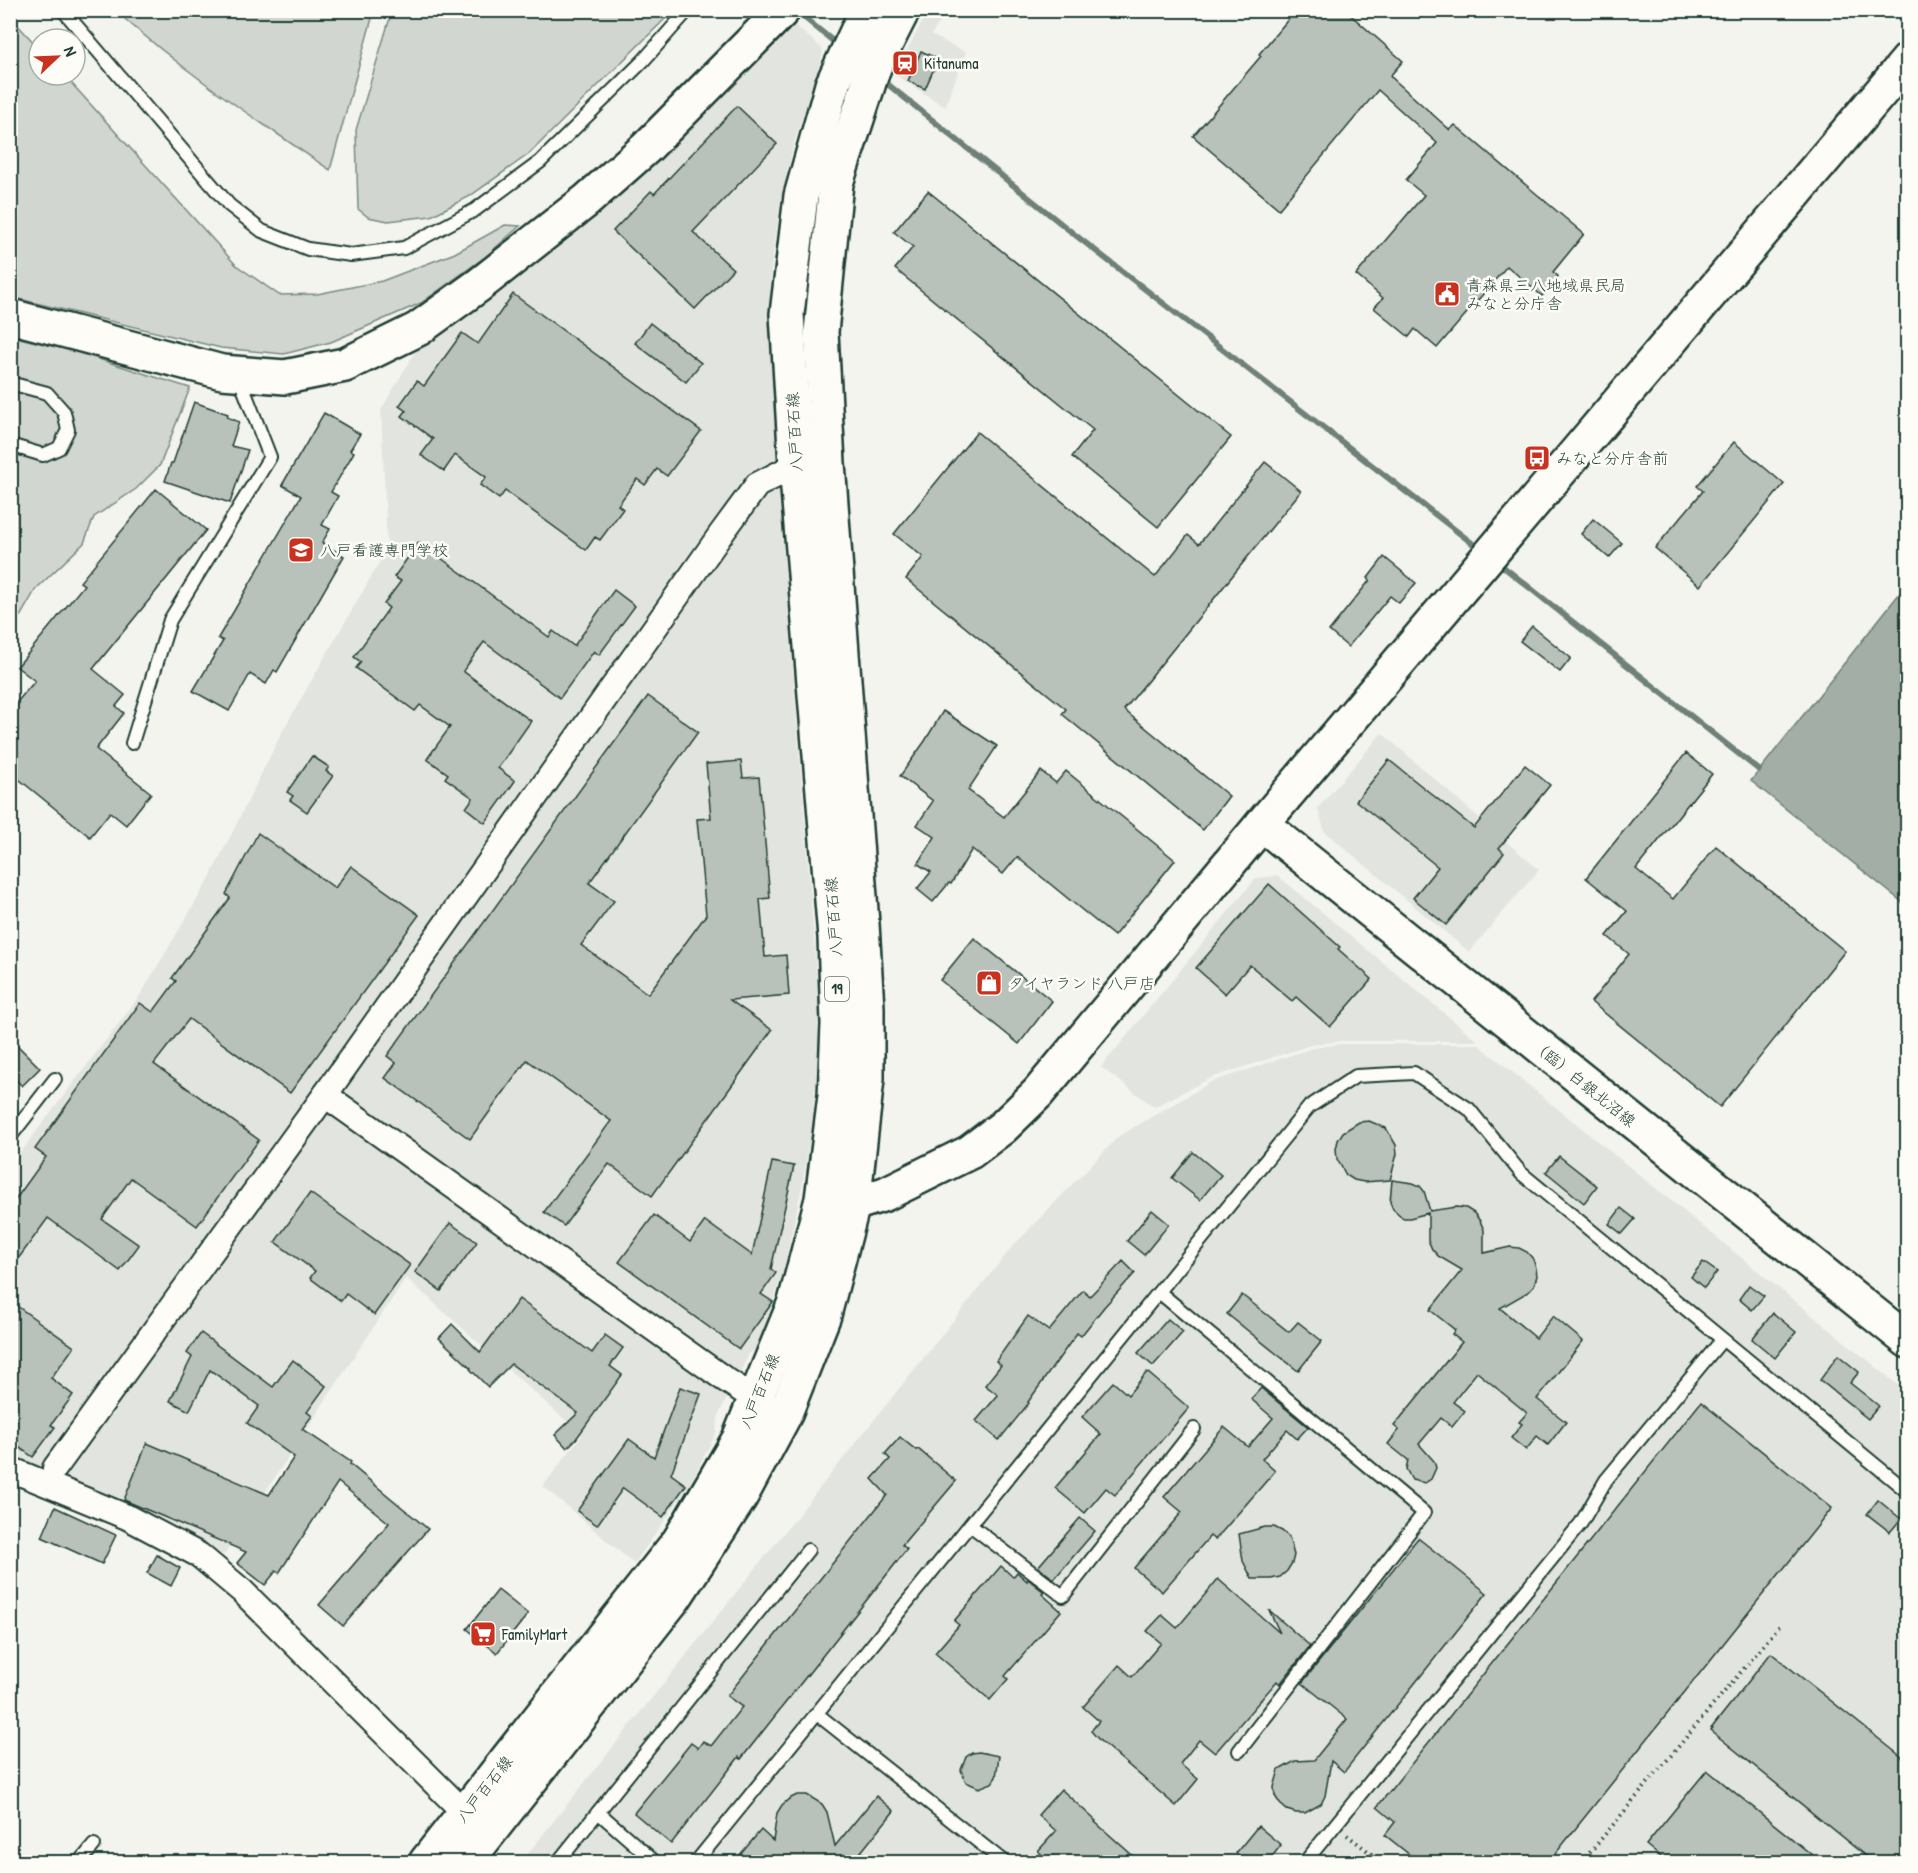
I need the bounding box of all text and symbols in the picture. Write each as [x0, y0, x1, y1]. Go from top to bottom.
north arrow [27, 27, 87, 87]
text: N [59, 43, 83, 60]
station icon: Kitanuma [890, 48, 920, 78]
place label: Kitanuma [924, 52, 979, 74]
place label: 青森県三八地域県民局 みなと分庁舎 [1466, 274, 1626, 314]
public building icon: 青森県三八地域県民局 みなと分庁舎 [1432, 279, 1462, 309]
street label: 八戸百石線 [781, 391, 807, 473]
bus stop icon: みなと分庁舎前 [1522, 443, 1552, 473]
place label: みなと分庁舎前 [1556, 447, 1668, 469]
school or university icon: 八戸看護専門学校 [286, 535, 316, 565]
place label: 八戸看護専門学校 [320, 539, 448, 561]
street label: 八戸百石線 [819, 876, 847, 958]
shop icon: タイヤランド 八戸店 [974, 968, 1004, 998]
place label: タイヤランド 八戸店 [1008, 972, 1155, 994]
road number: 19 [825, 977, 849, 1001]
street label: （臨）白銀北沼線 [1527, 1034, 1641, 1132]
street label: 八戸百石線 [734, 1350, 784, 1432]
supermarket icon: FamilyMart [468, 1619, 498, 1649]
place label: FamilyMart [501, 1623, 568, 1645]
street label: 八戸百石線 [451, 1751, 517, 1827]

